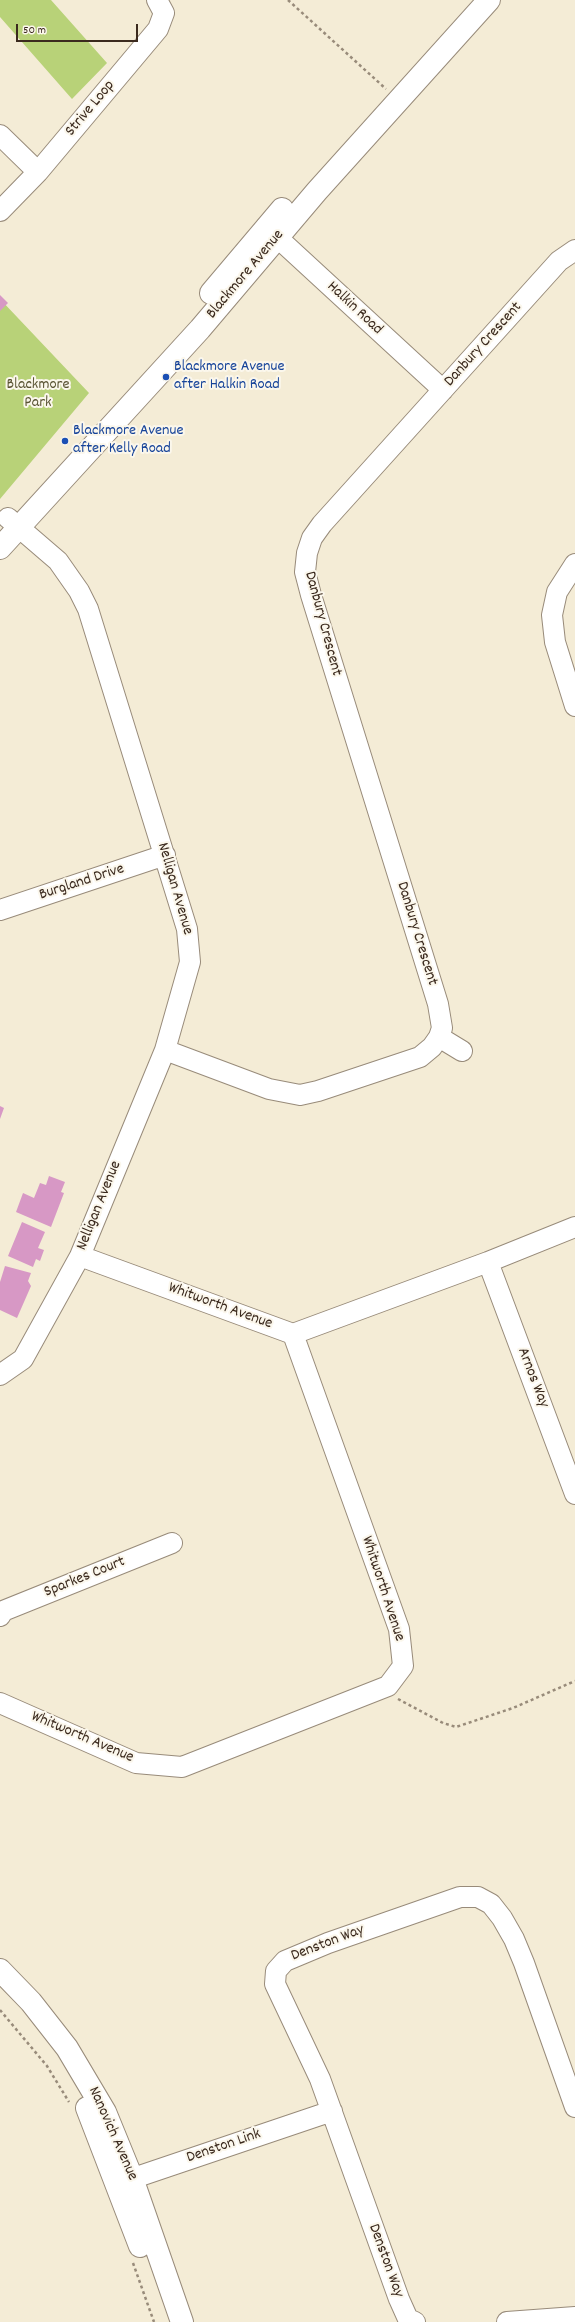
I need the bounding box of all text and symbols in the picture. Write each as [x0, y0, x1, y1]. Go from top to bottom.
scale bar [18, 16, 140, 42]
text: 50 m [23, 22, 46, 39]
street label: Strive Loop [62, 77, 120, 141]
street label: Blackmore Avenue [203, 227, 289, 323]
street label: Halkin Road [322, 278, 386, 340]
street label: Danbury Crescent [441, 299, 527, 391]
place label: Blackmore Avenue after Halkin Road [174, 358, 284, 396]
marker: Blackmore Avenue after Halkin Road [161, 372, 171, 382]
park label: Blackmore Park [7, 376, 69, 414]
place label: Blackmore Avenue after Kelly Road [73, 422, 183, 460]
marker: Blackmore Avenue after Kelly Road [60, 436, 70, 446]
street label: Danbury Crescent [299, 570, 345, 678]
street label: Nelligan Avenue [152, 841, 196, 937]
street label: Burgland Drive [37, 860, 127, 906]
street label: Danbury Crescent [391, 880, 441, 988]
street label: Nelligan Avenue [73, 1158, 127, 1254]
street label: Whitworth Avenue [165, 1279, 275, 1335]
street label: Arnos Way [512, 1345, 552, 1411]
street label: Whitworth Avenue [356, 1534, 408, 1644]
street label: Sparkes Court [42, 1553, 128, 1603]
street label: Whitworth Avenue [28, 1708, 136, 1768]
street label: Denston Way [289, 1921, 367, 1967]
street label: Nanovich Avenue [83, 2084, 141, 2184]
street label: Denston Link [185, 2125, 263, 2169]
street label: Denston Way [363, 2222, 407, 2300]

